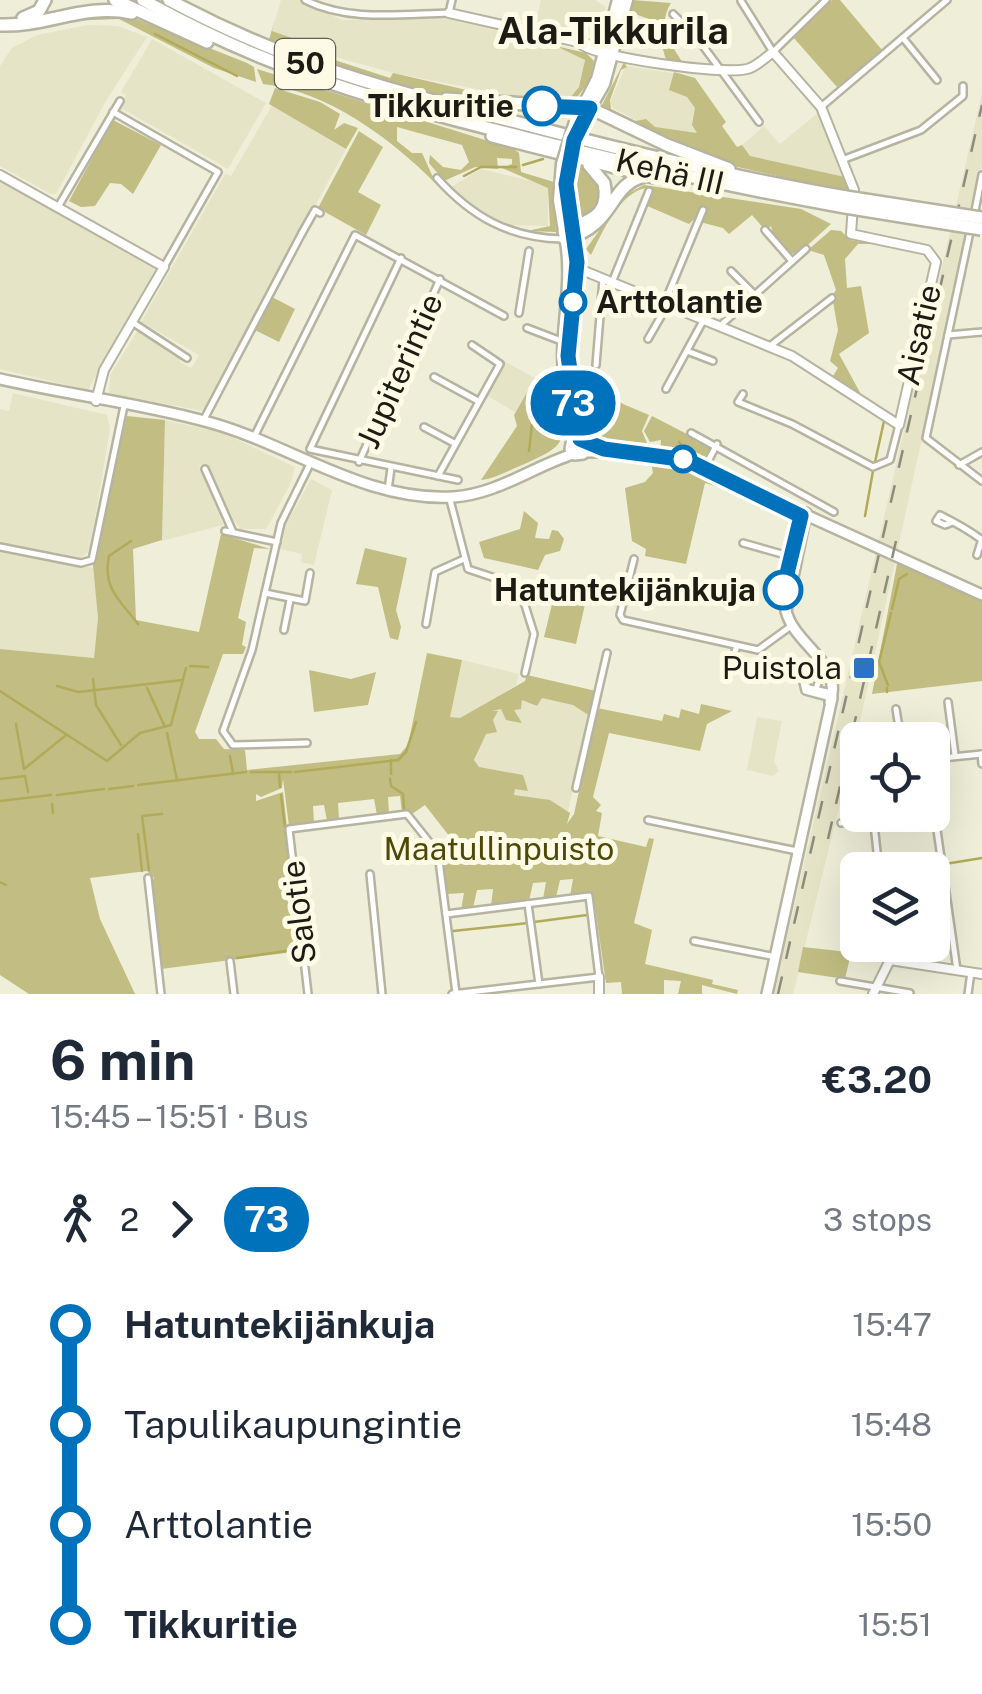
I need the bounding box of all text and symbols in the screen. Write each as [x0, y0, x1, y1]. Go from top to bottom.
district label: Ala-Tikkurila [497, 8, 729, 53]
road number: 50 [275, 39, 335, 89]
place label: Tikkuritie [368, 87, 514, 124]
marker: Tikkuritie [523, 87, 561, 125]
street label: Kehä III [612, 141, 728, 202]
street label: Aisatie [889, 281, 948, 389]
place label: Arttolantie [596, 283, 763, 320]
street label: Jupiterintie [349, 288, 450, 454]
marker: Arttolantie [560, 289, 586, 315]
line badge: 73 [528, 370, 618, 436]
text: 73 [551, 383, 595, 424]
unlabelled marker [670, 446, 696, 472]
place label: Hatuntekijänkuja [494, 571, 756, 608]
marker: Hatuntekijänkuja [764, 571, 802, 609]
place label: Puistola [722, 649, 842, 686]
marker: Puistola [851, 655, 877, 681]
map controls [840, 722, 950, 962]
button: locate [840, 722, 950, 832]
park label: Maatullinpuisto [384, 830, 614, 867]
button: layers [840, 852, 950, 962]
street label: Salotie [274, 858, 323, 966]
text: 6 min [50, 1028, 195, 1092]
text: €3.20 [822, 1057, 932, 1102]
text: 15:45 – 15:51 · Bus [50, 1098, 309, 1135]
icon: walk [50, 1192, 105, 1247]
icon: forward [154, 1192, 209, 1247]
text: 73 [244, 1199, 289, 1240]
text: 2 [120, 1201, 139, 1238]
text: 3 stops [823, 1201, 932, 1238]
text: Hatuntekijänkuja [124, 1302, 435, 1347]
text: 15:47 [852, 1306, 932, 1343]
text: Tapulikaupungintie [124, 1402, 462, 1447]
text: 15:48 [851, 1406, 932, 1443]
text: Arttolantie [124, 1502, 313, 1547]
text: 15:50 [851, 1506, 932, 1543]
text: Tikkuritie [124, 1602, 298, 1647]
text: 15:51 [858, 1606, 932, 1643]

